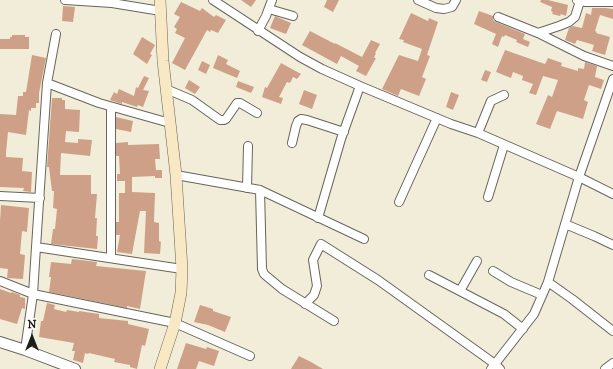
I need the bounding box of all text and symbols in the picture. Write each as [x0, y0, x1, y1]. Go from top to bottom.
north arrow [12, 317, 52, 357]
text: N [27, 318, 37, 332]

